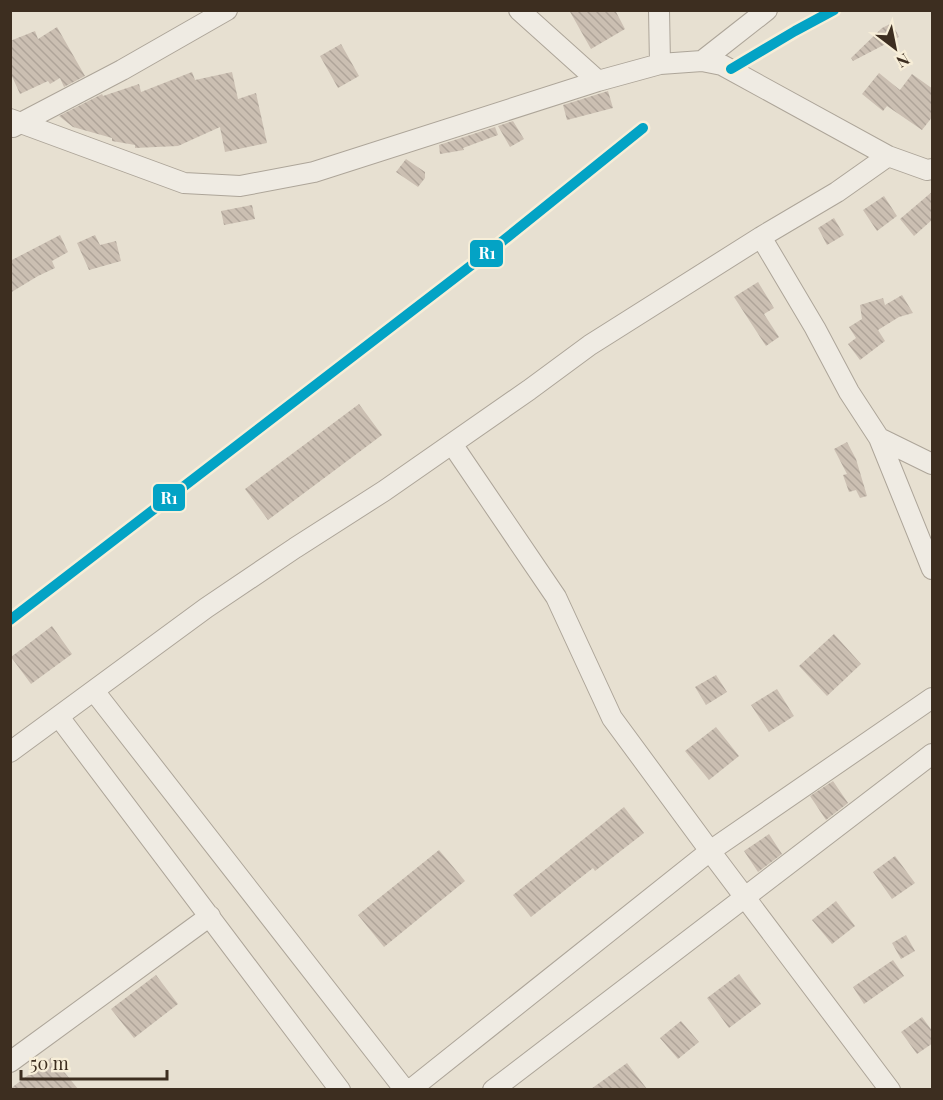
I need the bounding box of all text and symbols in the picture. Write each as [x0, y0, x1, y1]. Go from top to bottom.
north arrow [865, 18, 925, 78]
text: N [892, 49, 914, 73]
line badge: R1 [469, 239, 504, 268]
text: R1 [478, 242, 496, 263]
line badge: R1 [152, 483, 186, 512]
text: R1 [160, 487, 178, 508]
scale bar [21, 1043, 166, 1081]
text: 50 m [30, 1051, 69, 1075]

